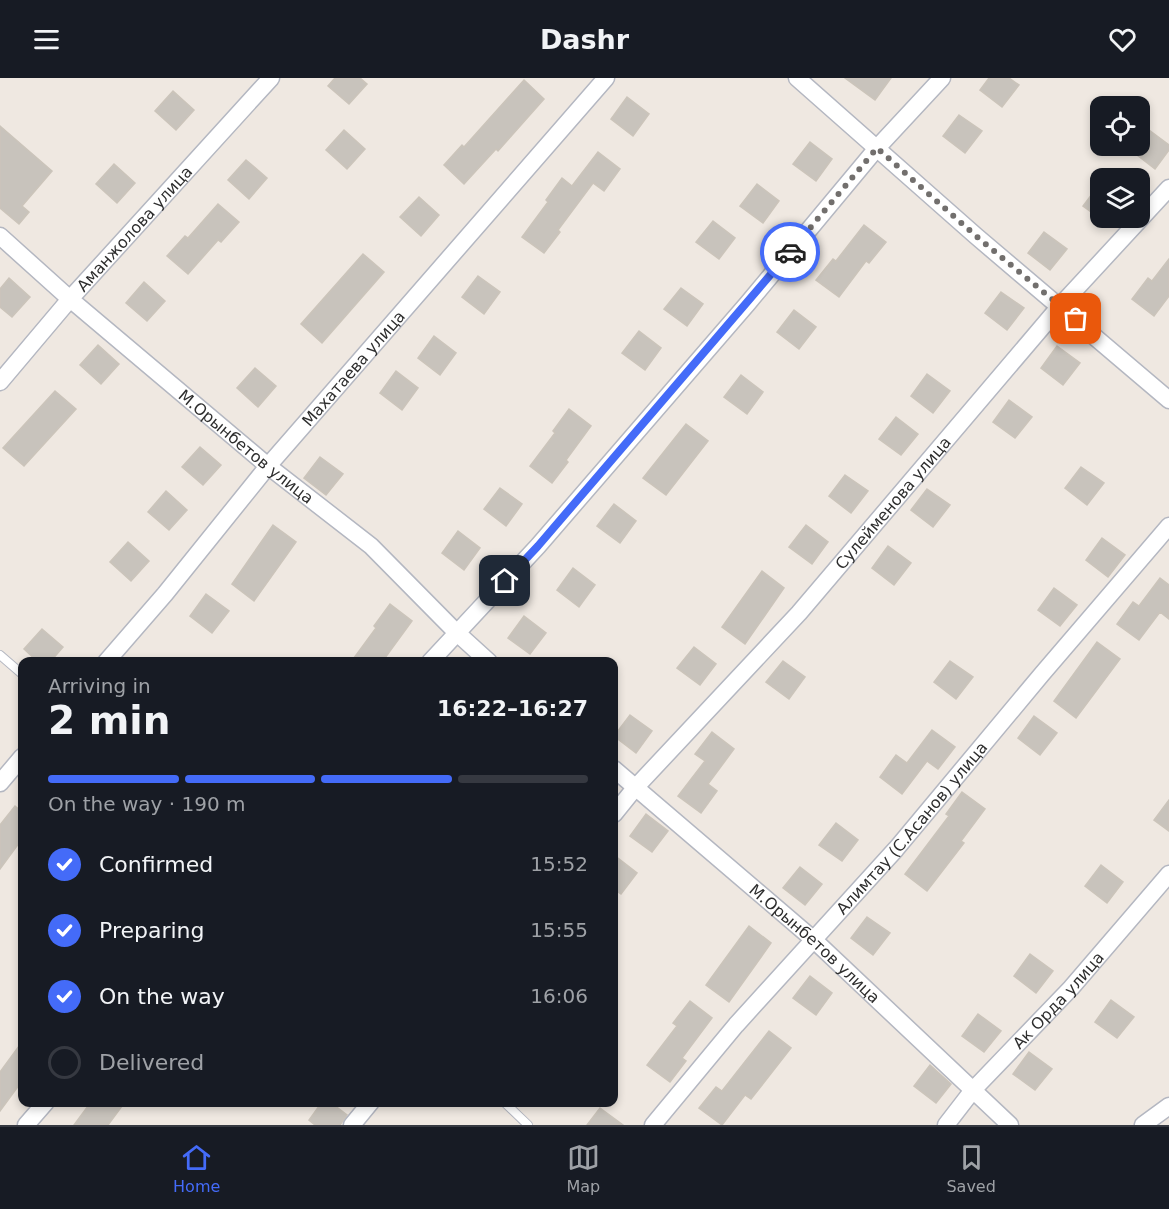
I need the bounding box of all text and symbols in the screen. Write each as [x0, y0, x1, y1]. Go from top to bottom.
icon: menu [30, 23, 63, 56]
icon: heart [1106, 23, 1139, 56]
text: Dashr [540, 24, 629, 55]
map controls [1090, 96, 1150, 228]
button: locate [1090, 96, 1150, 156]
street label: Аманжолова улица [72, 162, 196, 295]
button: layers [1090, 168, 1150, 228]
courier [760, 222, 820, 282]
icon: car [774, 236, 807, 269]
pin [1050, 293, 1101, 344]
icon: bag [1059, 302, 1092, 335]
street label: Махатаева улица [298, 307, 409, 430]
street label: М.Орынбетов улица [175, 385, 317, 507]
street label: Сулейменова улица [831, 432, 955, 573]
pin [479, 555, 530, 606]
icon: home [488, 564, 521, 597]
text: Arriving in [48, 674, 151, 698]
text: 16:22–16:27 [437, 696, 588, 721]
text: 2 min [48, 698, 170, 743]
street label: Алимтау (С.Асанов) улица [832, 738, 991, 918]
text: On the way · 190 m [48, 792, 246, 816]
icon: check [48, 848, 81, 881]
text: Confirmed [99, 852, 213, 877]
text: 15:52 [530, 852, 588, 876]
street label: М.Орынбетов улица [746, 880, 884, 1007]
icon: check [48, 914, 81, 947]
text: Preparing [99, 918, 205, 943]
text: 15:55 [530, 918, 588, 942]
street label: Ак Орда улица [1009, 948, 1108, 1052]
icon: check [48, 980, 81, 1013]
text: On the way [99, 984, 225, 1009]
text: 16:06 [530, 984, 588, 1008]
text: Delivered [99, 1050, 204, 1075]
tab: Home [173, 1141, 220, 1196]
tab: Map [567, 1141, 600, 1196]
tab: Saved [946, 1141, 996, 1196]

